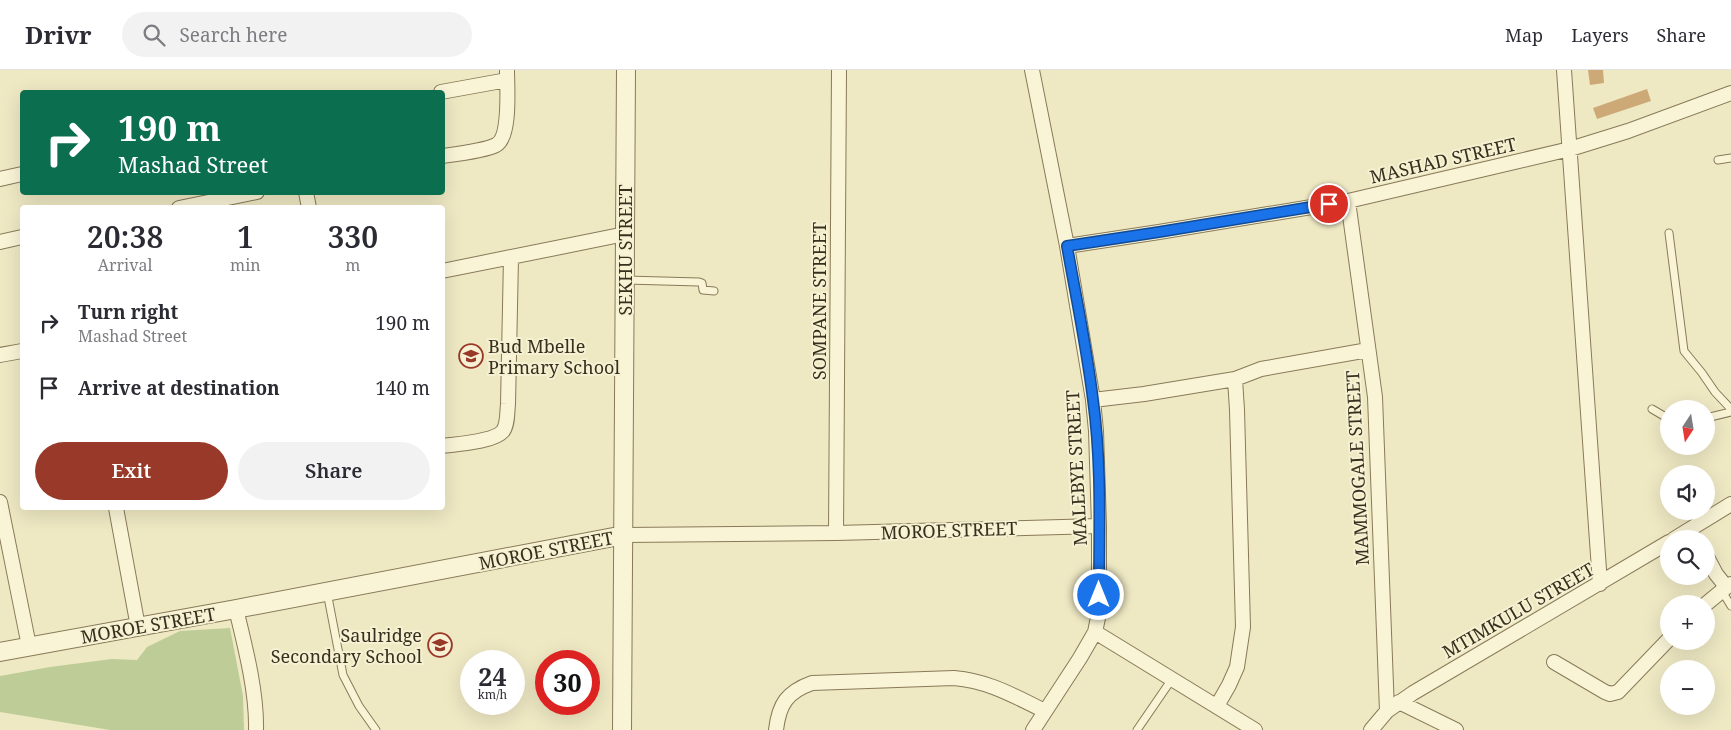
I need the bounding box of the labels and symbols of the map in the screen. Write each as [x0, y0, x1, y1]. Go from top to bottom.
street label: MASHAD STREET [1367, 131, 1519, 189]
pin [1308, 183, 1350, 225]
street label: SEKHU STREET [613, 184, 637, 316]
street label: SOMPANE STREET [807, 222, 831, 380]
place label: Bud Mbelle Primary School [488, 334, 620, 379]
school or university icon: Bud Mbelle Primary School [458, 343, 484, 369]
street label: MAMMOGALE STREET [1340, 370, 1374, 566]
street label: MALEBYE STREET [1060, 390, 1092, 546]
north arrow [1660, 400, 1715, 455]
street label: MOROE STREET [880, 516, 1018, 544]
street label: MOROE STREET [477, 525, 615, 575]
street label: MTIMKULU STREET [1438, 557, 1598, 663]
position arrow [1072, 568, 1124, 620]
street label: MOROE STREET [79, 601, 217, 649]
place label: Saulridge Secondary School [271, 623, 422, 668]
school or university icon: Saulridge Secondary School [427, 632, 453, 658]
speed limit sign: 30 [535, 650, 600, 715]

